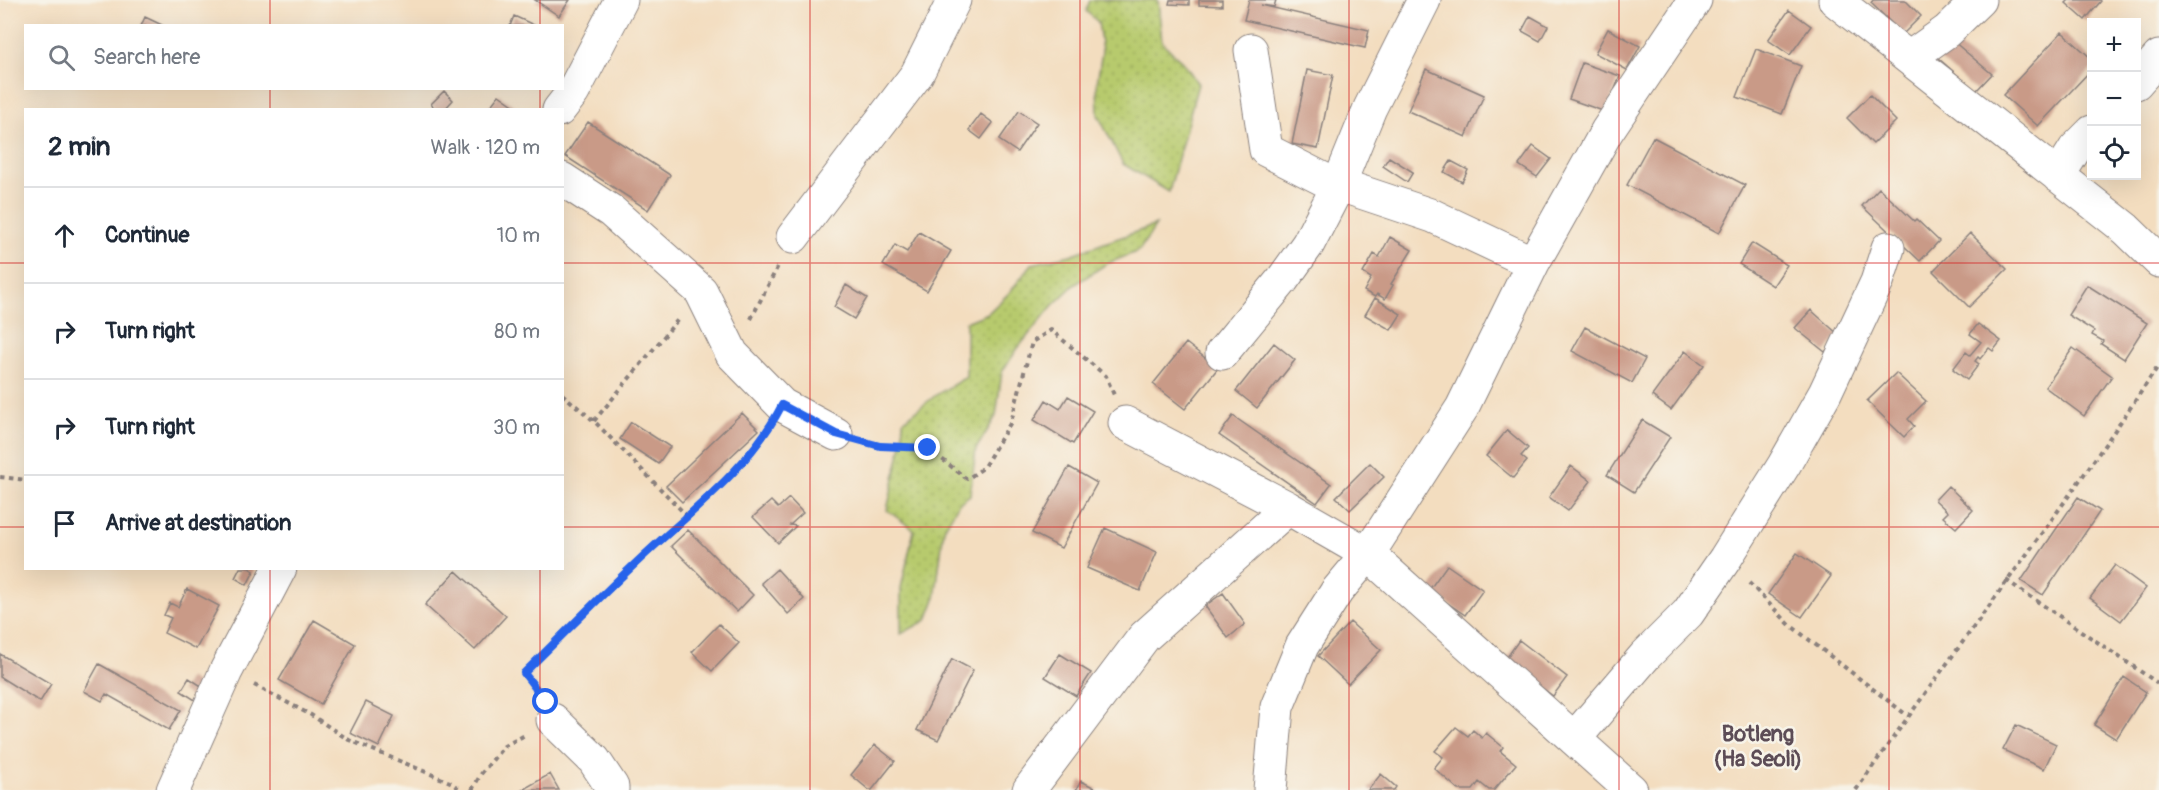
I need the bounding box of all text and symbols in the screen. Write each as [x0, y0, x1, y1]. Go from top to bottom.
map controls [2087, 18, 2141, 180]
button: + [2087, 18, 2141, 72]
search box [24, 24, 564, 90]
icon: search [45, 41, 78, 74]
text: Search here [93, 43, 200, 71]
button: − [2087, 72, 2141, 126]
button: locate [2087, 126, 2141, 180]
text: 2 min [48, 131, 110, 163]
text: Walk · 120 m [431, 135, 540, 160]
icon: ahead [48, 219, 81, 252]
text: Continue [105, 221, 189, 249]
text: 10 m [496, 223, 540, 248]
icon: right [48, 315, 81, 348]
text: Turn right [105, 317, 195, 345]
text: 80 m [494, 319, 540, 344]
icon: right [48, 411, 81, 444]
text: Turn right [105, 413, 195, 441]
text: 30 m [493, 415, 540, 440]
route end [914, 434, 940, 460]
icon: arrive [48, 507, 81, 540]
text: Arrive at destination [105, 509, 291, 537]
route start [532, 688, 558, 714]
district label: Botleng (Ha Seoli) [1714, 720, 1802, 773]

